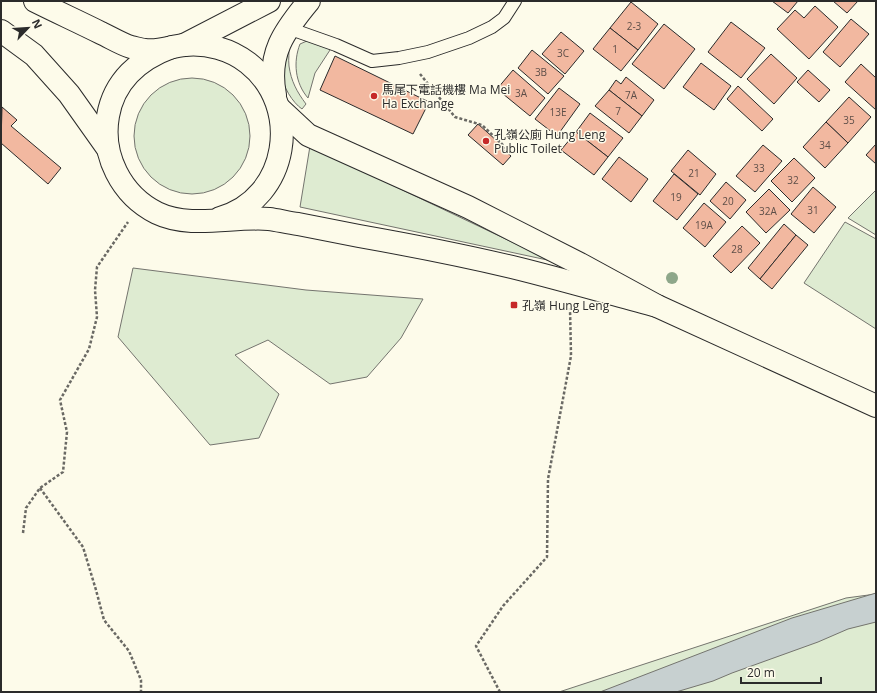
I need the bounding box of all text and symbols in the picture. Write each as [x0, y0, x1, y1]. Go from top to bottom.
north arrow [8, 8, 48, 48]
text: N [29, 16, 46, 31]
house number: 2-3 [627, 19, 642, 33]
house number: 1 [612, 42, 618, 56]
house number: 3C [557, 46, 569, 60]
house number: 3B [535, 65, 547, 79]
place label: 馬尾下電話機樓 Ma Mei Ha Exchange [382, 81, 510, 112]
house number: 3A [515, 86, 528, 100]
house number: 7A [625, 88, 638, 102]
marker: 馬尾下電話機樓 Ma Mei Ha Exchange [369, 91, 379, 101]
house number: 7 [615, 104, 621, 118]
house number: 13E [550, 105, 567, 119]
house number: 35 [843, 113, 855, 127]
place label: 孔嶺公廁 Hung Leng Public Toilet [494, 126, 606, 157]
marker: 孔嶺公廁 Hung Leng Public Toilet [481, 136, 491, 146]
house number: 34 [819, 138, 831, 152]
house number: 33 [753, 161, 765, 175]
house number: 21 [688, 166, 700, 180]
house number: 32 [787, 173, 799, 187]
house number: 19 [670, 190, 682, 204]
house number: 20 [722, 194, 734, 208]
house number: 31 [807, 203, 819, 217]
house number: 32A [759, 204, 778, 218]
house number: 19A [695, 218, 714, 232]
house number: 28 [731, 242, 743, 256]
place label: 孔嶺 Hung Leng [522, 297, 610, 314]
marker: 孔嶺 Hung Leng [509, 300, 519, 310]
scale bar [741, 659, 821, 685]
text: 20 m [747, 664, 775, 681]

